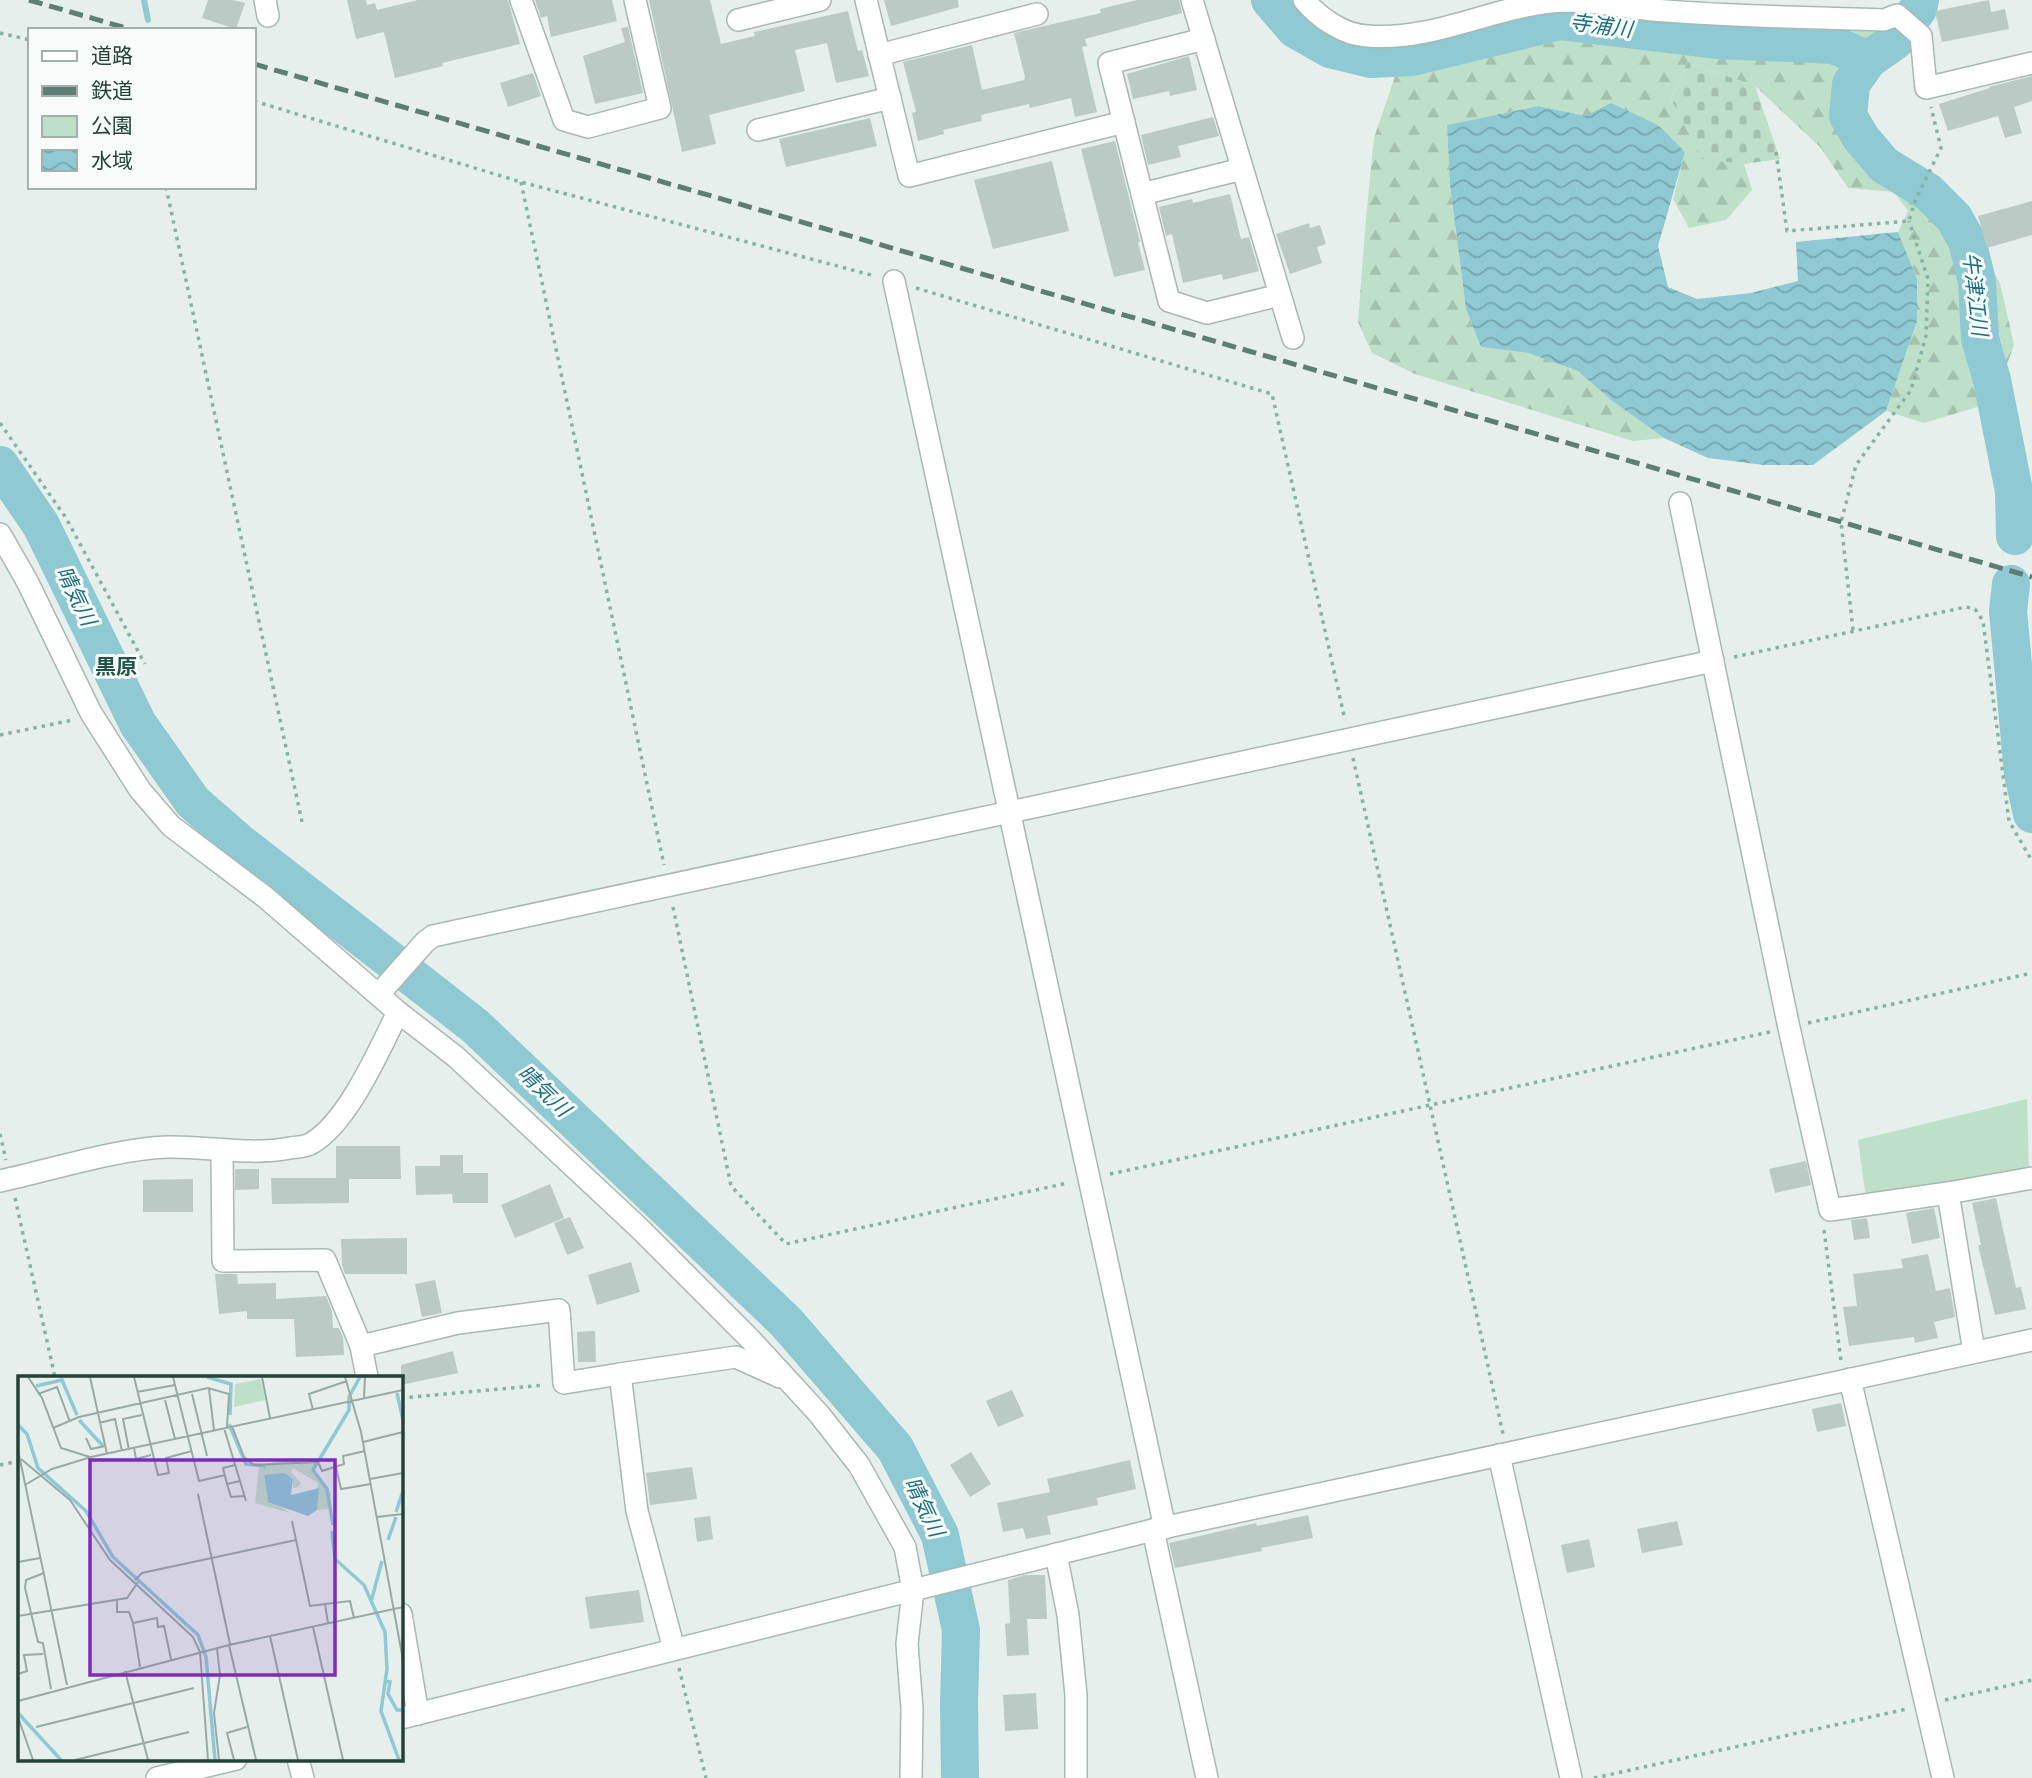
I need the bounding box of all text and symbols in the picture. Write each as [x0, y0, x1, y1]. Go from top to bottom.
water label: 寺浦川 [1568, 9, 1636, 43]
legend [28, 28, 256, 189]
text: 道路 [91, 43, 133, 69]
text: 鉄道 [91, 78, 133, 104]
text: 公園 [91, 113, 133, 139]
text: 水域 [91, 148, 133, 174]
water label: 牛津江川 [1957, 251, 1993, 339]
water label: 晴気川 [51, 562, 102, 632]
district label: 黒原 [95, 654, 137, 680]
water label: 晴気川 [512, 1060, 577, 1124]
inset map [18, 1376, 402, 1760]
water label: 晴気川 [899, 1473, 950, 1543]

